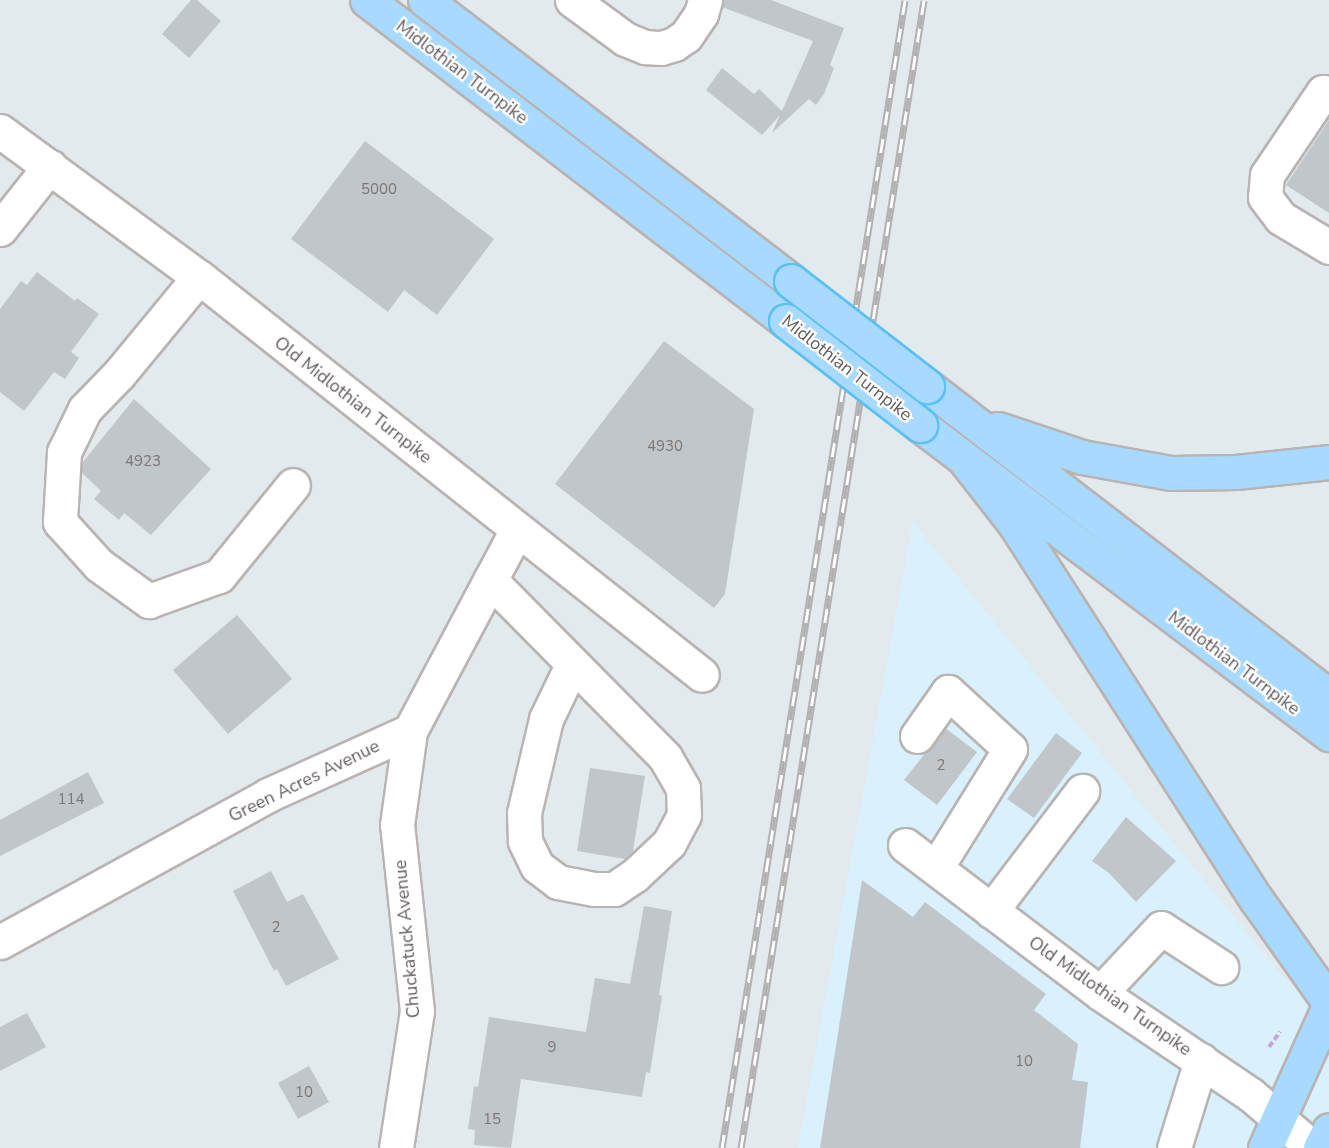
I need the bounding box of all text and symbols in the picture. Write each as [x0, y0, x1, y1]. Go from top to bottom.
street label: Midlothian Turnpike [392, 15, 532, 129]
house number: 5000 [361, 181, 397, 199]
street label: Midlothian Turnpike [777, 310, 917, 426]
street label: Old Midlothian Turnpike [270, 332, 436, 468]
house number: 4930 [647, 438, 683, 456]
house number: 4923 [125, 453, 161, 471]
street label: Midlothian Turnpike [1164, 606, 1304, 720]
street label: Green Acres Avenue [225, 735, 383, 827]
house number: 2 [937, 757, 945, 775]
house number: 114 [58, 791, 84, 809]
street label: Chuckatuck Avenue [389, 859, 425, 1019]
house number: 2 [272, 919, 280, 937]
street label: Old Midlothian Turnpike [1024, 932, 1196, 1060]
house number: 9 [548, 1039, 556, 1057]
house number: 10 [1015, 1053, 1033, 1071]
house number: 10 [295, 1084, 313, 1102]
house number: 15 [483, 1111, 501, 1129]

